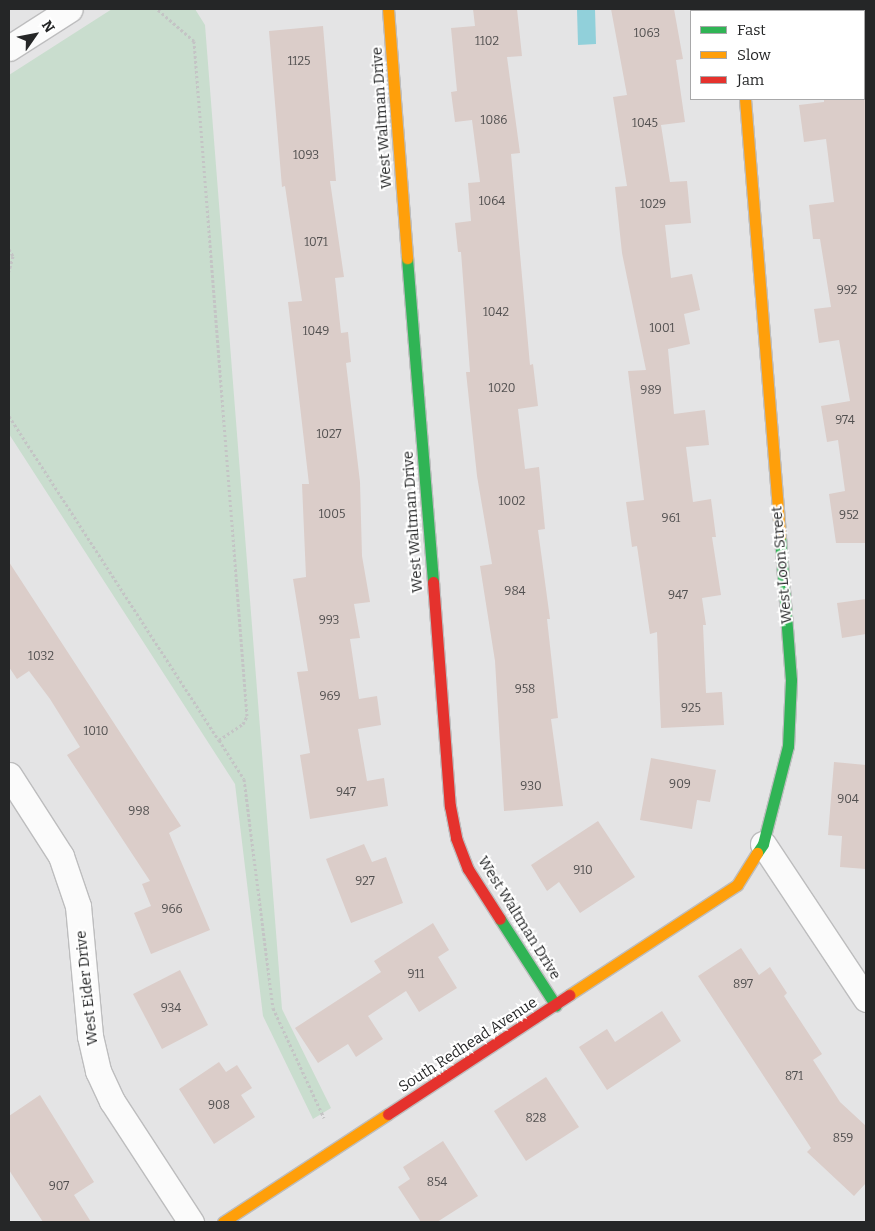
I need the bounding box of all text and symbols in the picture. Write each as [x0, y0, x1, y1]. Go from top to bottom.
north arrow [10, 10, 60, 60]
legend [690, 10, 865, 100]
text: N [38, 17, 58, 36]
text: Fast [737, 21, 766, 39]
house number: 1063 [634, 27, 660, 41]
house number: 1102 [475, 35, 499, 49]
street label: West Waltman Drive [368, 46, 396, 190]
text: Slow [737, 46, 771, 64]
house number: 1125 [288, 55, 310, 69]
text: Jam [737, 71, 764, 89]
house number: 1086 [481, 114, 507, 128]
house number: 1045 [632, 117, 658, 131]
house number: 1093 [293, 149, 319, 163]
house number: 1064 [479, 195, 505, 209]
house number: 1029 [640, 198, 666, 212]
house number: 1071 [304, 236, 328, 250]
house number: 992 [837, 284, 857, 298]
house number: 1042 [483, 306, 509, 320]
house number: 1001 [649, 322, 675, 336]
house number: 1049 [303, 325, 329, 339]
house number: 1020 [489, 382, 515, 396]
house number: 989 [640, 384, 662, 398]
house number: 974 [835, 414, 855, 428]
house number: 1027 [317, 428, 341, 442]
street label: West Waltman Drive [399, 450, 427, 594]
house number: 1002 [499, 495, 525, 509]
street label: West Loon Street [768, 505, 796, 625]
house number: 1005 [319, 508, 345, 522]
house number: 952 [839, 509, 859, 523]
house number: 961 [662, 512, 680, 526]
house number: 984 [504, 585, 526, 599]
house number: 947 [668, 589, 688, 603]
house number: 993 [319, 614, 339, 628]
house number: 1032 [28, 650, 54, 664]
house number: 958 [515, 683, 535, 697]
house number: 969 [319, 690, 341, 704]
house number: 925 [681, 702, 701, 716]
house number: 1010 [83, 725, 109, 739]
house number: 909 [669, 778, 691, 792]
house number: 930 [520, 780, 542, 794]
house number: 947 [336, 786, 356, 800]
house number: 904 [837, 793, 859, 807]
house number: 998 [128, 805, 150, 819]
street label: West Waltman Drive [474, 853, 564, 983]
house number: 910 [573, 864, 593, 878]
house number: 927 [355, 875, 375, 889]
house number: 966 [161, 903, 183, 917]
street label: West Eider Drive [72, 930, 102, 1046]
house number: 911 [408, 968, 424, 982]
house number: 897 [733, 978, 753, 992]
street label: South Redhead Avenue [395, 994, 541, 1096]
house number: 934 [161, 1002, 181, 1016]
house number: 871 [785, 1070, 803, 1084]
house number: 908 [208, 1099, 230, 1113]
house number: 828 [526, 1112, 546, 1126]
house number: 859 [833, 1132, 853, 1146]
house number: 854 [427, 1176, 447, 1190]
house number: 907 [49, 1180, 69, 1194]

